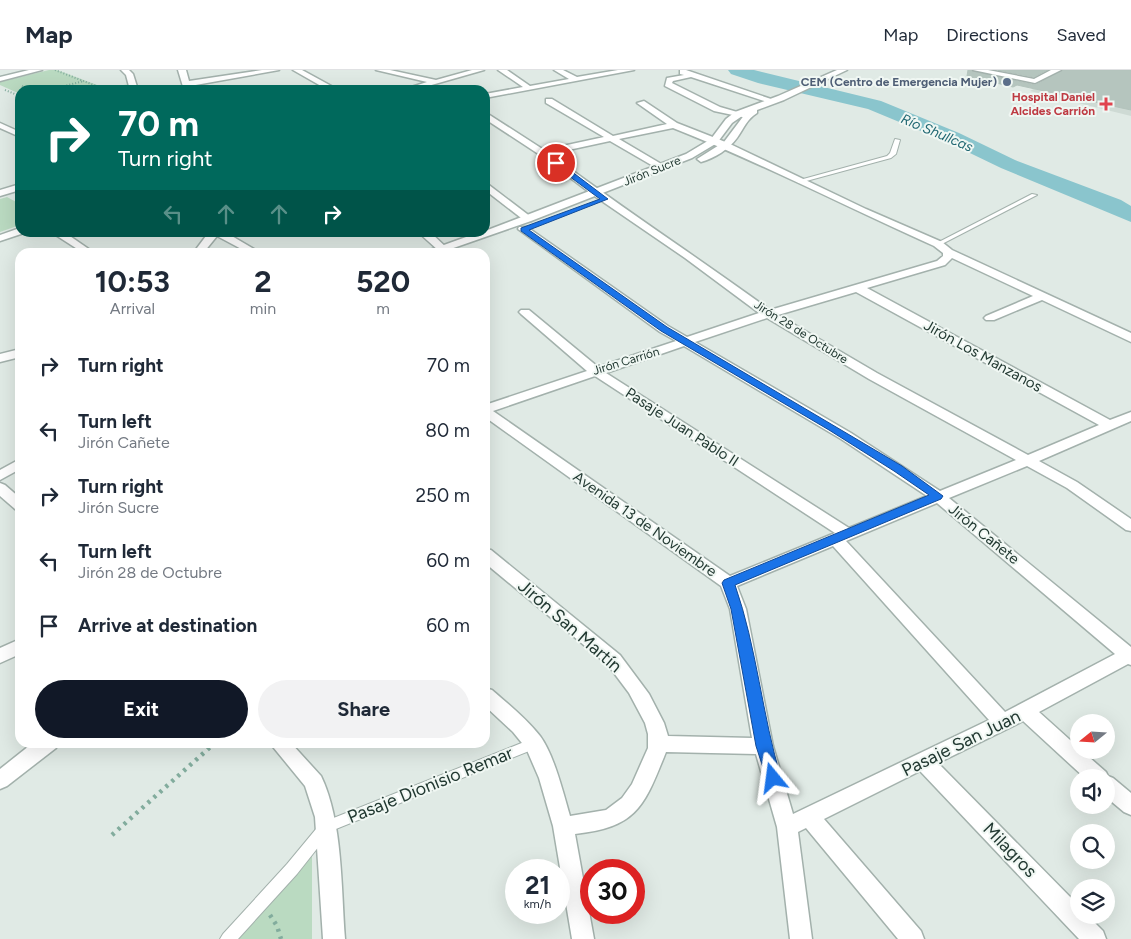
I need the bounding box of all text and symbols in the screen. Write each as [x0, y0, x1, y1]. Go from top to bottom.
text: Map [25, 20, 73, 49]
text: Map [883, 24, 918, 46]
text: Directions [946, 24, 1028, 46]
text: Saved [1056, 24, 1106, 46]
place label: CEM (Centro de Emergencia Mujer) [801, 75, 997, 89]
marker: CEM (Centro de Emergencia Mujer) [1001, 76, 1013, 88]
place label: Hospital Daniel Alcides Carrión [1010, 90, 1095, 118]
marker: Hospital Daniel Alcides Carrión [1099, 97, 1113, 111]
text: 70 m [118, 103, 199, 145]
icon: right [35, 105, 100, 170]
water label: Río Shullcas [898, 110, 976, 156]
pin [535, 142, 577, 184]
text: Turn right [118, 145, 213, 172]
icon: arrive [542, 149, 570, 177]
street label: Jirón Sucre [621, 153, 683, 189]
icon: left [159, 200, 187, 228]
icon: ahead [212, 200, 240, 228]
icon: ahead [265, 200, 293, 228]
icon: right [318, 200, 346, 228]
text: 10:53 [95, 263, 170, 300]
text: 2 [254, 263, 272, 300]
text: 520 [356, 263, 410, 300]
street label: Jirón 28 de Octubre [752, 297, 851, 367]
text: Arrival [110, 299, 155, 318]
text: min [250, 299, 276, 318]
text: m [376, 299, 390, 318]
street label: Jirón Los Manzanos [921, 316, 1045, 396]
street label: Jirón Carrión [591, 344, 661, 378]
icon: right [35, 352, 63, 380]
text: Turn right [78, 354, 164, 377]
text: 70 m [427, 354, 470, 377]
street label: Pasaje Juan Pablo II [622, 384, 742, 470]
text: Turn left [78, 410, 152, 433]
icon: left [35, 417, 63, 445]
text: 80 m [425, 419, 470, 442]
text: Jirón Cañete [78, 433, 170, 452]
street label: Avenida 13 de Noviembre [570, 468, 720, 580]
text: Turn right [78, 475, 164, 498]
icon: right [35, 482, 63, 510]
text: 250 m [415, 484, 470, 507]
text: Jirón Sucre [78, 498, 159, 517]
street label: Jirón Cañete [945, 500, 1023, 568]
text: Turn left [78, 540, 152, 563]
icon: left [35, 547, 63, 575]
text: 60 m [426, 549, 470, 572]
text: Jirón 28 de Octubre [78, 563, 222, 582]
street label: Jirón San Martín [513, 575, 627, 677]
icon: arrive [35, 612, 63, 640]
text: Arrive at destination [78, 614, 257, 637]
text: 60 m [426, 614, 470, 637]
button: Exit [35, 680, 248, 738]
button: Share [258, 680, 470, 738]
street label: Pasaje San Juan [898, 705, 1024, 781]
north arrow [1070, 714, 1115, 759]
map controls [1070, 714, 1115, 924]
street label: Pasaje Dionisio Remar [344, 742, 516, 828]
position arrow [746, 751, 798, 803]
button: sound [1070, 769, 1115, 814]
street label: Milagros [978, 818, 1042, 882]
button: search [1070, 824, 1115, 869]
speed limit sign: 30 [580, 859, 645, 924]
text: 21 [525, 870, 550, 900]
button: layers [1070, 879, 1115, 924]
text: km/h [524, 897, 551, 911]

